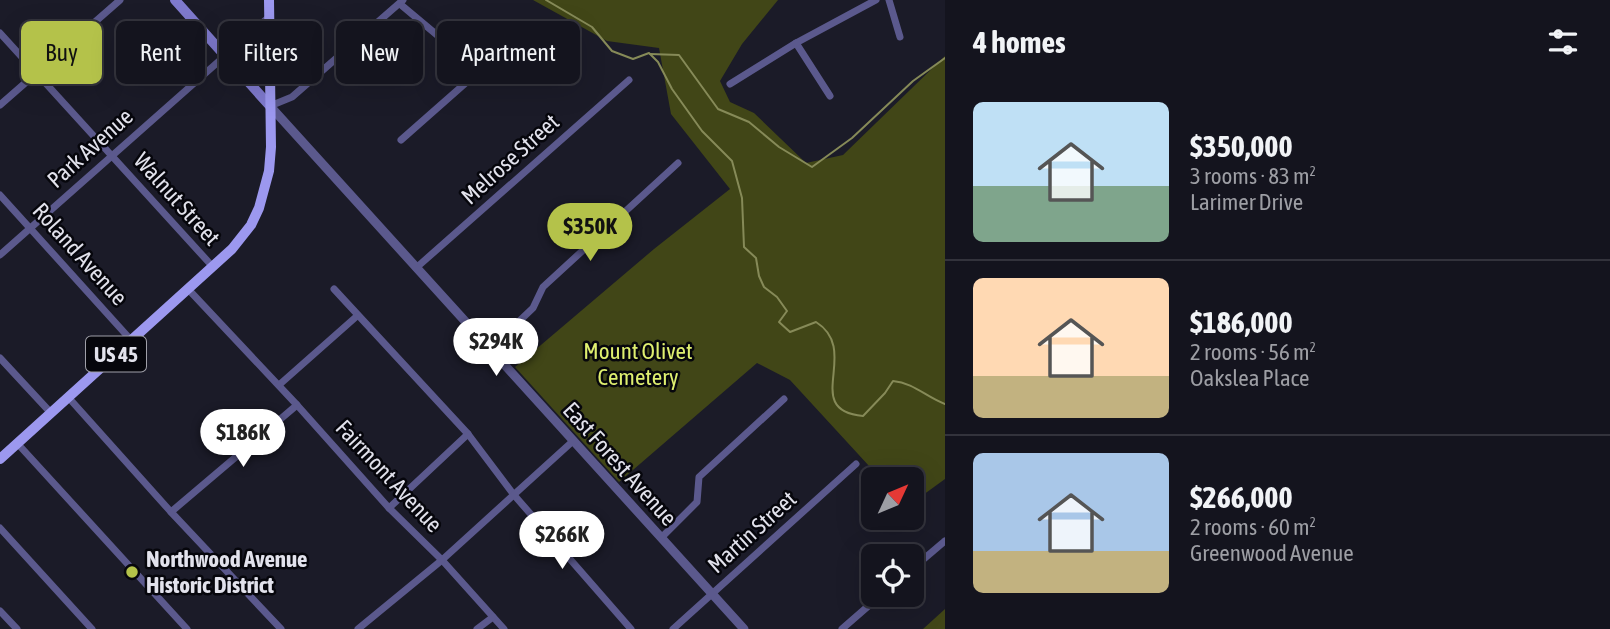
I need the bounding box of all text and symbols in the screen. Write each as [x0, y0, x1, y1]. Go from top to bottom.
chip: Buy [21, 21, 102, 84]
chip: Rent [116, 21, 205, 84]
chip: Filters [219, 21, 322, 84]
chip: New [336, 21, 423, 84]
chip: Apartment [437, 21, 580, 84]
icon: filters [1544, 23, 1582, 61]
text: 4 homes [973, 25, 1066, 59]
street label: Park Avenue [42, 103, 138, 193]
street label: Melrose Street [456, 109, 564, 209]
text: $350,000 [1190, 129, 1293, 163]
icon: home [1029, 130, 1113, 214]
street label: Walnut Street [129, 147, 225, 251]
text: 3 rooms · 83 m² [1190, 163, 1316, 189]
text: Larimer Drive [1190, 189, 1303, 215]
street label: Roland Avenue [28, 198, 132, 310]
pin: $350K [541, 204, 639, 263]
text: $350K [563, 213, 617, 239]
text: $186,000 [1190, 305, 1293, 339]
icon: home [1029, 306, 1113, 390]
pin: $294K [447, 318, 545, 378]
text: $294K [469, 328, 523, 354]
road number: US 45 [86, 336, 146, 372]
park label: Mount Olivet Cemetery [583, 338, 693, 390]
text: 2 rooms · 56 m² [1190, 339, 1316, 365]
text: Oakslea Place [1190, 365, 1310, 391]
street label: East Forest Avenue [558, 397, 682, 531]
pin: $186K [194, 410, 292, 469]
street label: Fairmont Avenue [331, 415, 447, 537]
text: $186K [216, 419, 270, 445]
north arrow [861, 467, 924, 530]
map controls [861, 467, 924, 607]
text: $266,000 [1190, 480, 1293, 514]
icon: home [1029, 481, 1113, 565]
street label: Martin Street [703, 486, 801, 578]
pin: $266K [513, 512, 611, 571]
text: 2 rooms · 60 m² [1190, 514, 1316, 540]
text: $266K [535, 521, 589, 547]
text: Greenwood Avenue [1190, 540, 1354, 566]
button: locate [861, 544, 924, 607]
place label: Northwood Avenue Historic District [146, 546, 308, 598]
marker: Northwood Avenue Historic District [124, 564, 140, 580]

